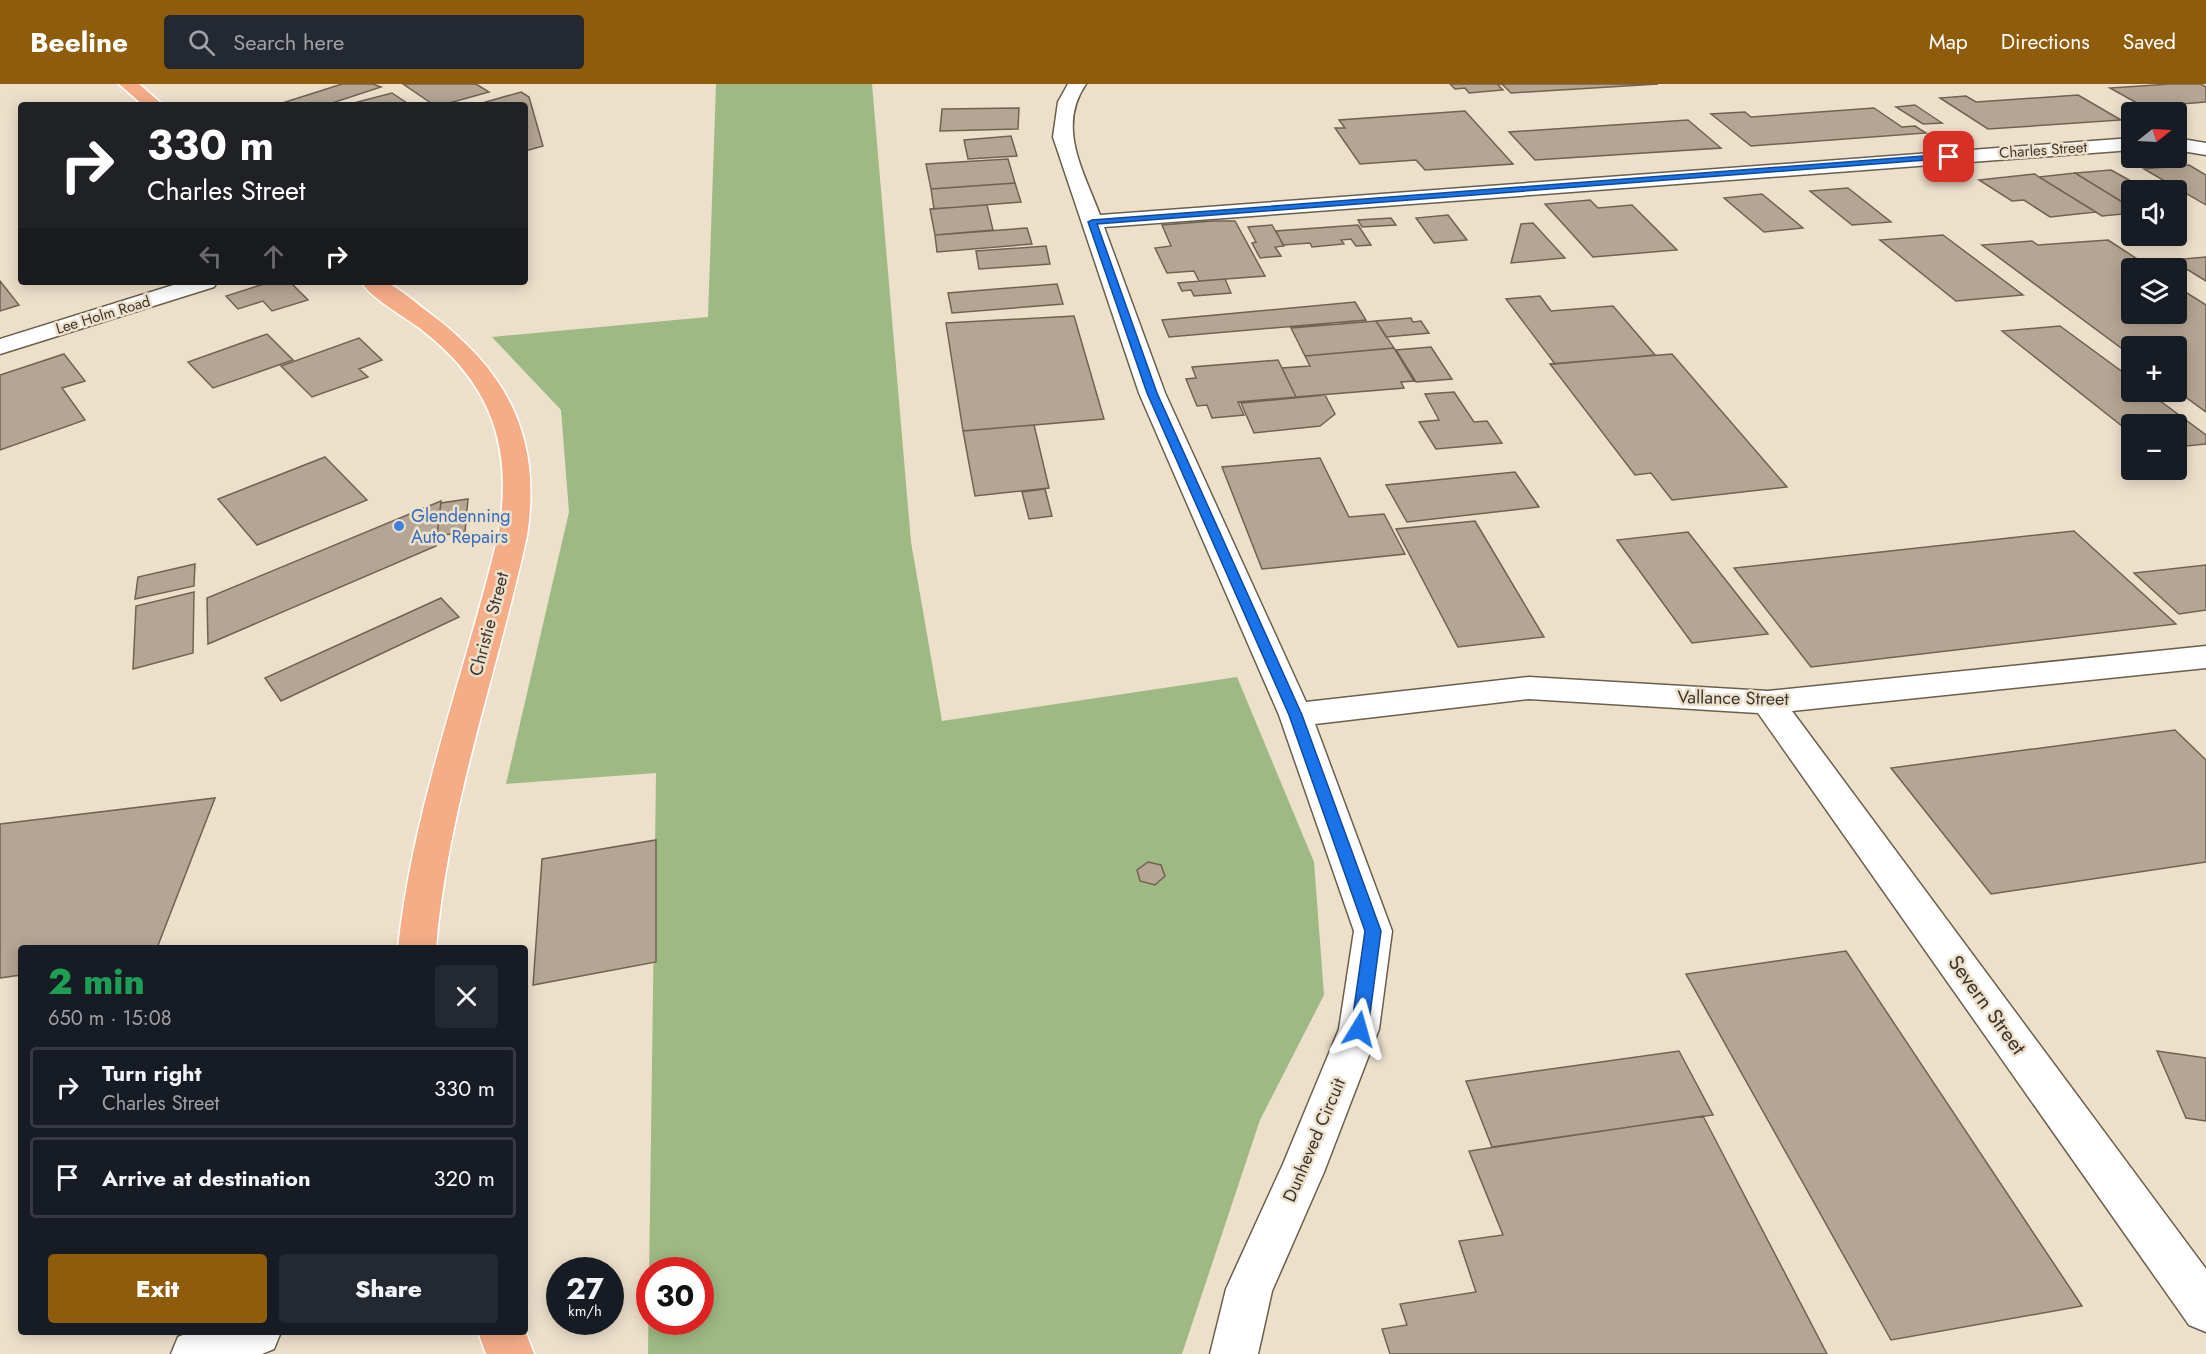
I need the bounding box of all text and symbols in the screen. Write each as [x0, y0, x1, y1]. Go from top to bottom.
search box [164, 15, 584, 69]
text: Beeline [30, 22, 128, 63]
icon: search [185, 26, 218, 59]
text: Search here [233, 26, 344, 58]
text: Map [1929, 27, 1968, 57]
text: Directions [2001, 27, 2090, 57]
text: Saved [2123, 27, 2176, 57]
north arrow [2121, 102, 2187, 168]
map controls [2121, 102, 2187, 480]
text: 330 m [147, 115, 274, 176]
icon: right [48, 126, 126, 204]
pin [1923, 131, 1974, 182]
street label: Charles Street [1998, 136, 2088, 164]
icon: arrive [1932, 140, 1965, 173]
text: Charles Street [147, 171, 305, 210]
button: sound [2121, 180, 2187, 246]
icon: left [194, 240, 227, 273]
icon: ahead [257, 240, 290, 273]
icon: right [320, 240, 353, 273]
button: layers [2121, 258, 2187, 324]
street label: Lee Holm Road [53, 290, 153, 340]
button: + [2121, 336, 2187, 402]
button: − [2121, 414, 2187, 480]
place label: Glendenning Auto Repairs [411, 503, 511, 550]
marker: Glendenning Auto Repairs [392, 519, 406, 533]
street label: Christie Street [463, 569, 516, 679]
street label: Vallance Street [1677, 684, 1790, 712]
street label: Severn Street [1941, 949, 2033, 1061]
text: 2 min [48, 955, 145, 1007]
button: close [435, 965, 498, 1028]
position arrow [1327, 997, 1391, 1061]
text: 650 m · 15:08 [48, 1004, 172, 1033]
text: Turn right [102, 1057, 202, 1089]
icon: right [51, 1071, 84, 1104]
text: 330 m [434, 1072, 495, 1104]
street label: Dunheved Circuit [1276, 1073, 1352, 1206]
text: Charles Street [102, 1089, 219, 1118]
icon: arrive [51, 1161, 84, 1194]
text: Arrive at destination [102, 1162, 311, 1194]
text: 320 m [434, 1162, 495, 1194]
button: Exit [48, 1254, 267, 1323]
button: Share [279, 1254, 498, 1323]
speed limit sign: 30 [636, 1257, 714, 1335]
text: 27 [566, 1267, 604, 1310]
text: km/h [568, 1300, 602, 1322]

